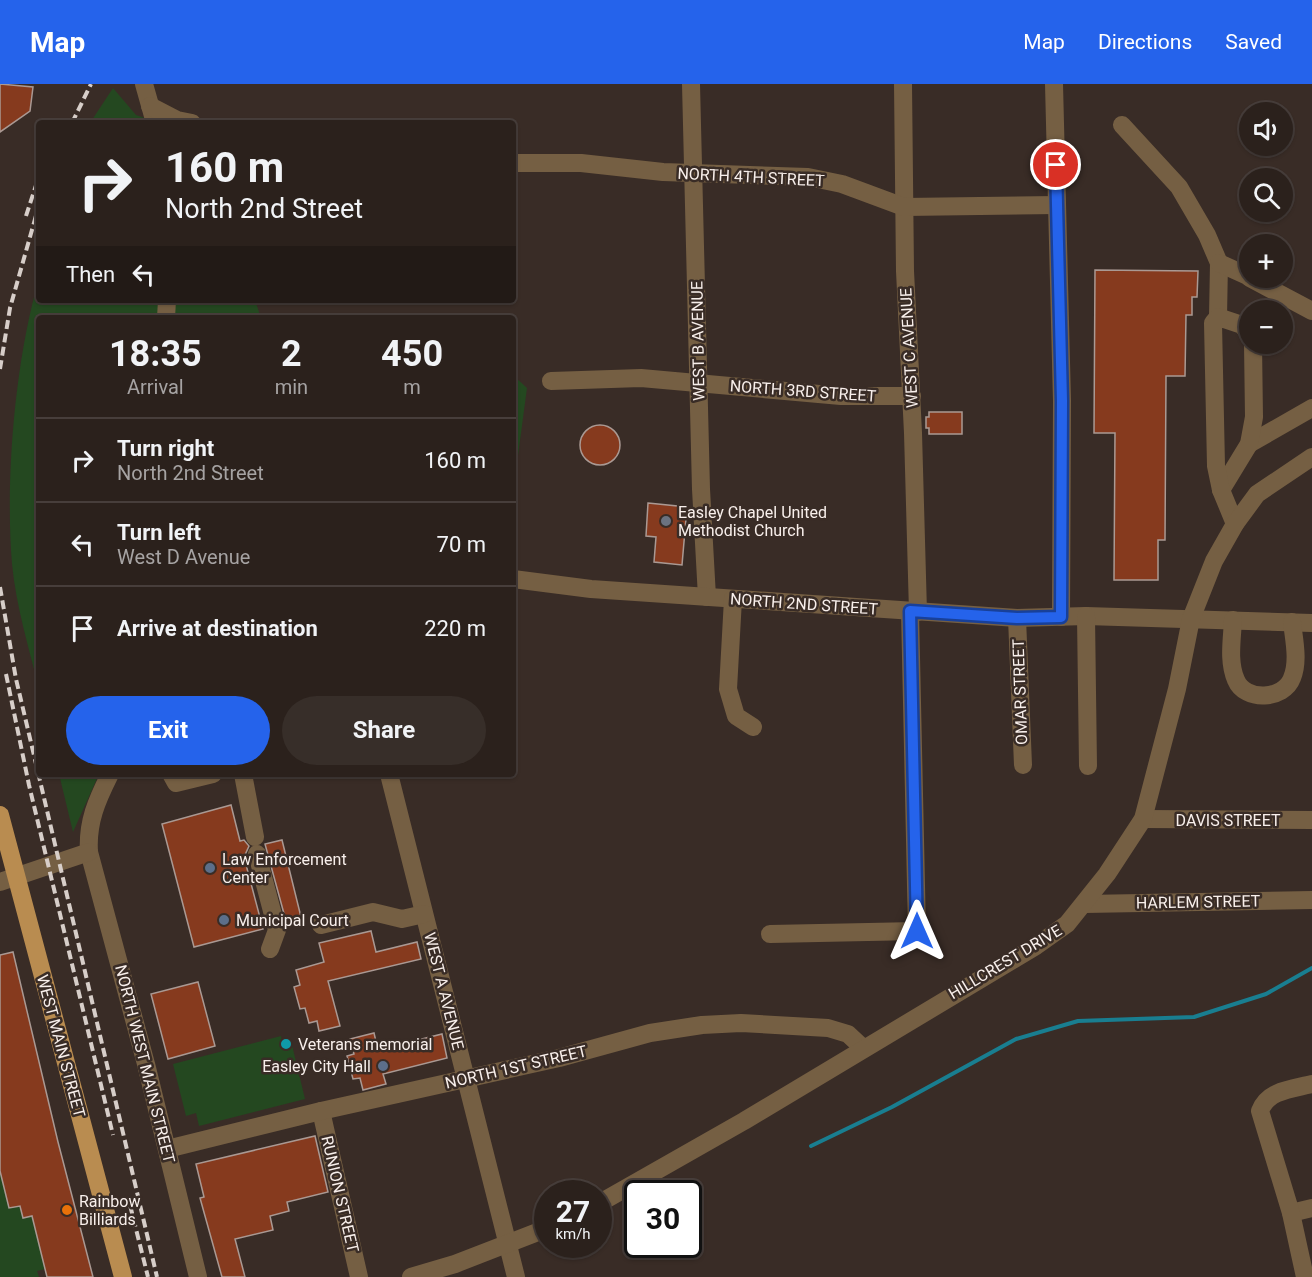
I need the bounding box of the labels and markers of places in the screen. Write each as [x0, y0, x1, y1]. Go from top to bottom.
pin [1030, 139, 1081, 190]
place label: Easley Chapel United Methodist Church [678, 503, 827, 540]
marker: Easley Chapel United Methodist Church [659, 514, 673, 528]
place label: Law Enforcement Center [222, 850, 347, 887]
marker: Law Enforcement Center [203, 861, 217, 875]
place label: Municipal Court [236, 911, 349, 930]
marker: Municipal Court [217, 913, 231, 927]
place label: Veterans memorial [298, 1035, 433, 1054]
marker: Veterans memorial [279, 1037, 293, 1051]
place label: Easley City Hall [262, 1057, 371, 1076]
marker: Easley City Hall [376, 1059, 390, 1073]
place label: Rainbow Billiards [79, 1192, 140, 1229]
marker: Rainbow Billiards [60, 1203, 74, 1217]

